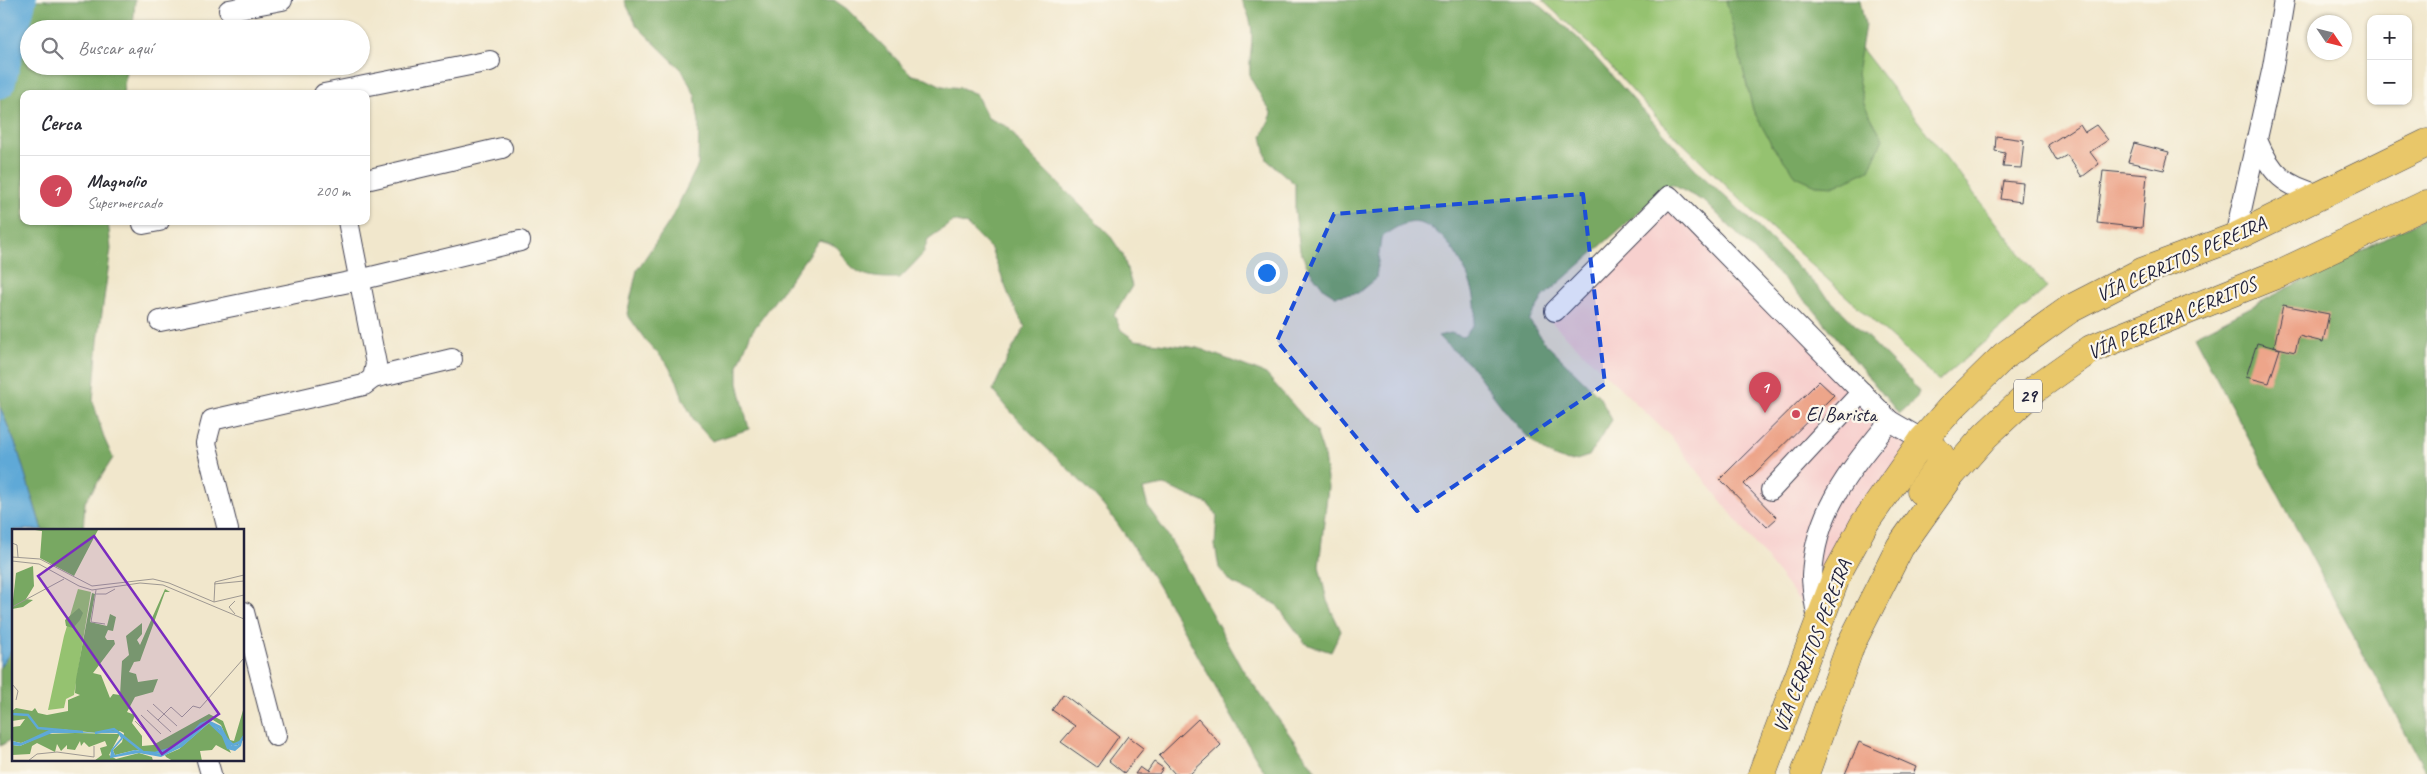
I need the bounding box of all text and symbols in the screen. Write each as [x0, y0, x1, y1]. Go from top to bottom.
north arrow [2307, 15, 2352, 60]
map controls [2367, 15, 2412, 105]
button: + [2367, 15, 2412, 60]
search box [20, 20, 370, 75]
icon: search [38, 34, 66, 62]
text: Buscar aquí [78, 36, 152, 60]
button: − [2367, 60, 2412, 105]
text: Cerca [40, 110, 81, 136]
text: Magnolio [87, 169, 146, 193]
text: 1 [52, 181, 60, 201]
text: 200 m [316, 181, 350, 201]
text: Supermercado [87, 193, 162, 213]
street label: VÍA CERRITOS PEREIRA [2092, 210, 2270, 308]
your location [1254, 260, 1280, 286]
street label: VÍA PEREIRA CERRITOS [2084, 270, 2262, 365]
pin: 1 [1749, 372, 1781, 413]
road number: 29 [2014, 380, 2042, 412]
place label: El Barista [1806, 402, 1878, 427]
marker: El Barista [1790, 408, 1802, 420]
inset map [12, 529, 245, 762]
street label: VÍA CERRITOS PEREIRA [1768, 555, 1857, 736]

